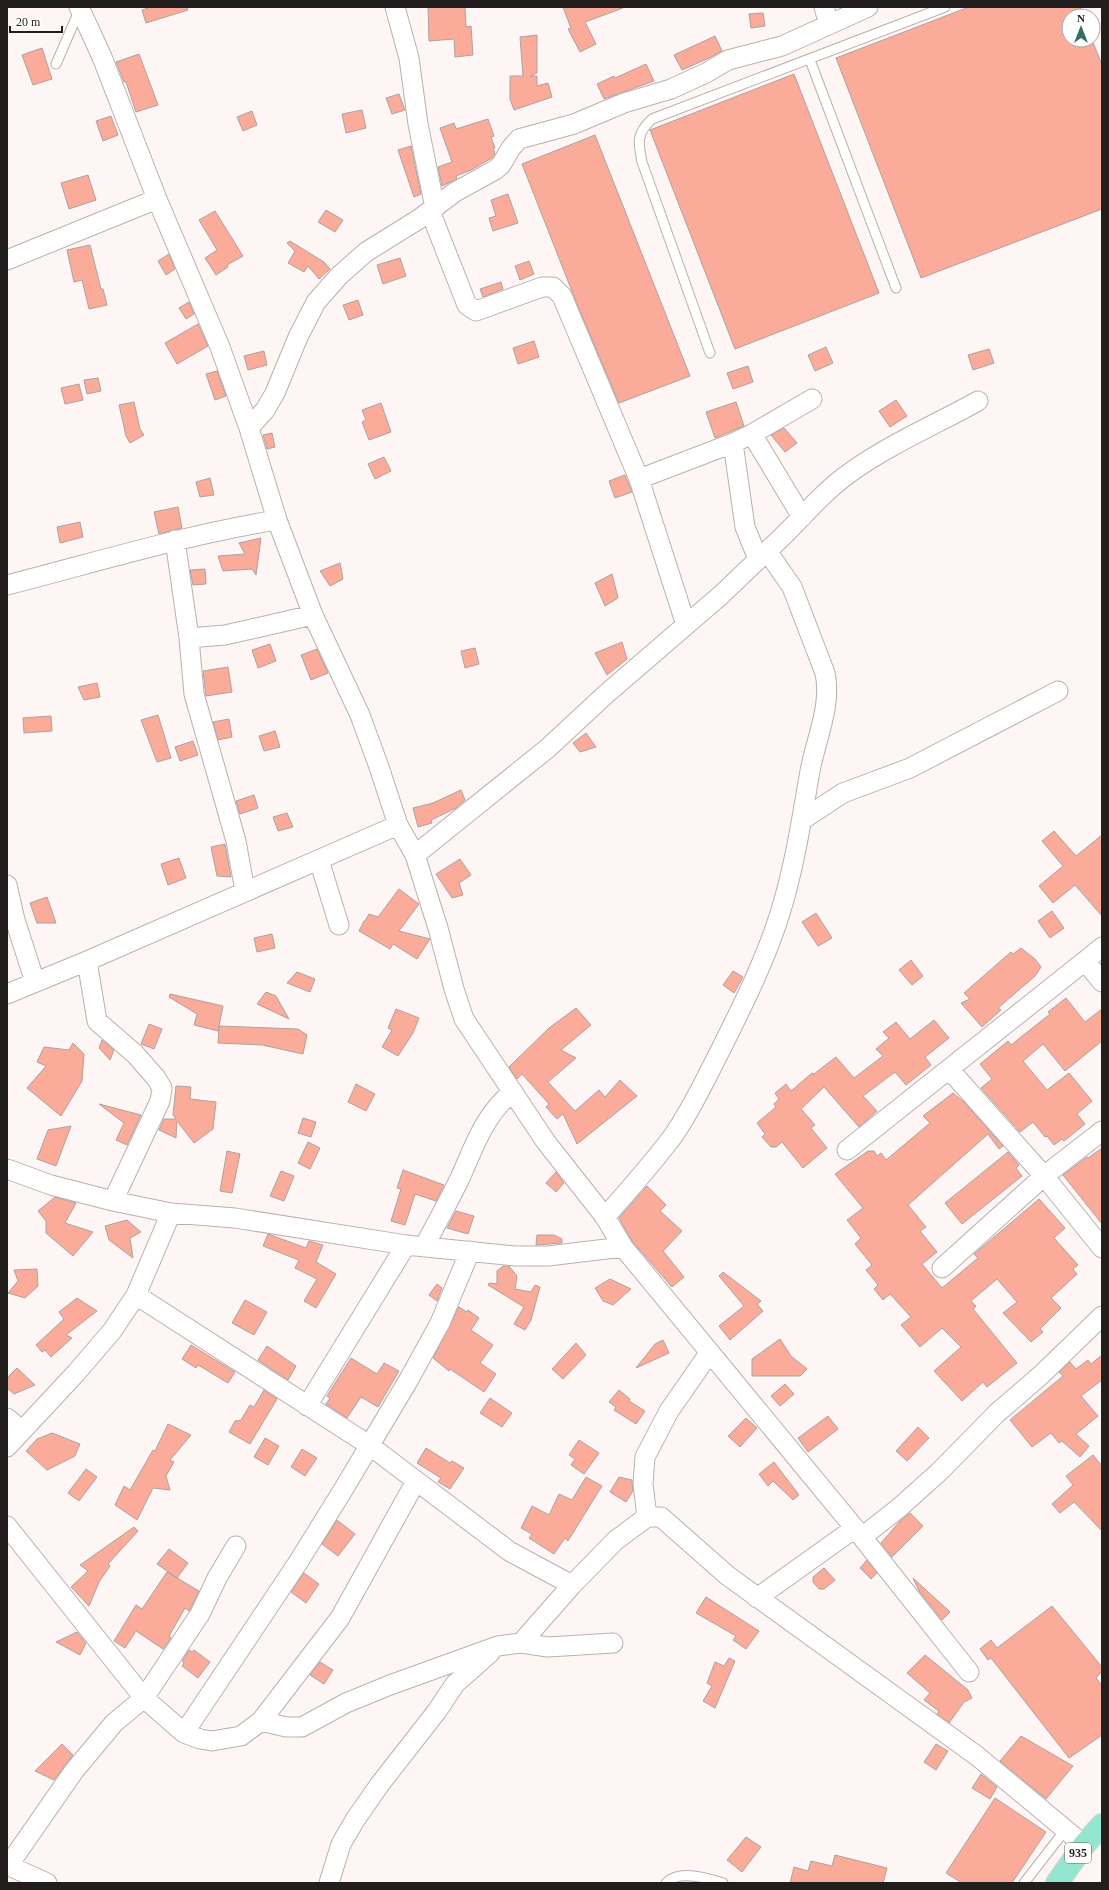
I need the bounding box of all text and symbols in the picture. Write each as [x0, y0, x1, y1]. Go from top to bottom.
scale bar [10, 8, 62, 34]
north arrow [1061, 8, 1101, 48]
text: N [1077, 12, 1085, 24]
text: 20 m [16, 15, 41, 29]
road number: 935 [1065, 1843, 1091, 1863]

